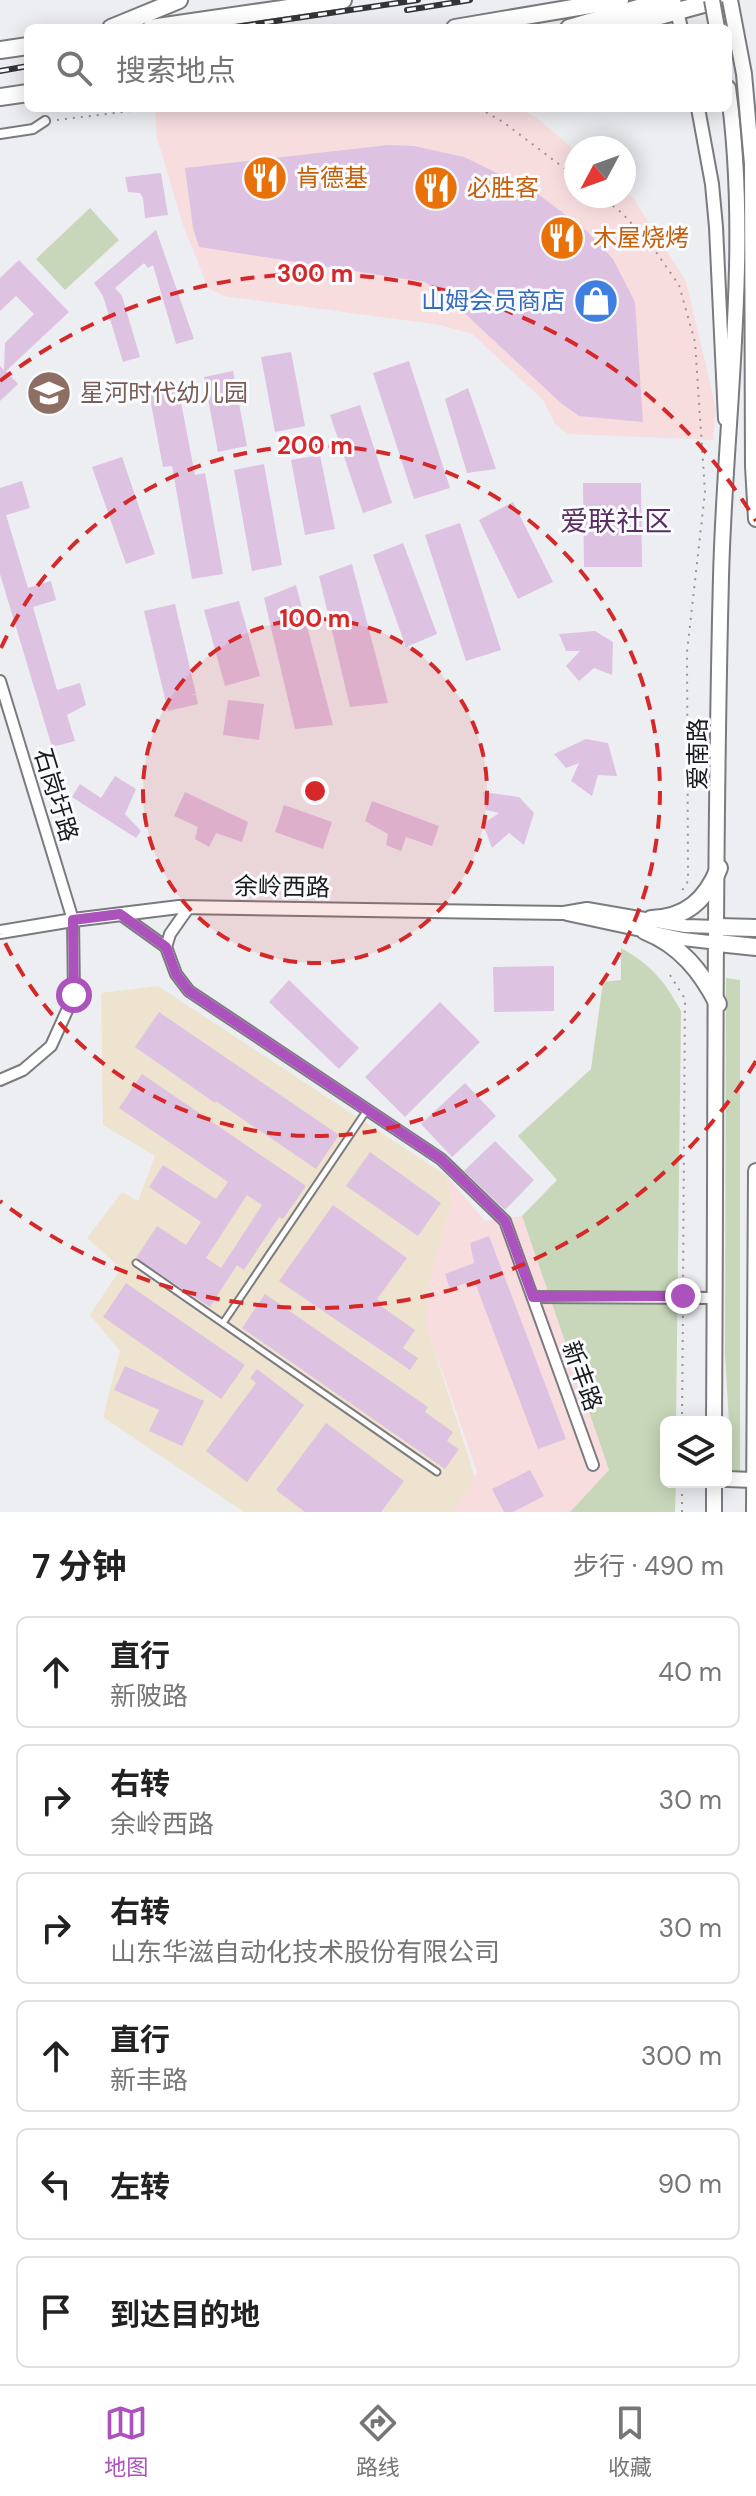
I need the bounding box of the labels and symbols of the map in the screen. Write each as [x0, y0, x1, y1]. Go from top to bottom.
north arrow [564, 136, 636, 208]
restaurant icon: 肯德基 [241, 154, 289, 202]
place label: 肯德基 [296, 162, 368, 193]
restaurant icon: 必胜客 [412, 164, 460, 212]
place label: 必胜客 [467, 172, 539, 203]
restaurant icon: 木屋烧烤 [538, 214, 586, 262]
place label: 木屋烧烤 [593, 222, 689, 253]
text: 300 m [277, 258, 353, 289]
shop icon: 山姆会员商店 [572, 277, 620, 325]
place label: 山姆会员商店 [421, 285, 565, 316]
school or university icon: 星河时代幼儿园 [25, 369, 73, 417]
place label: 星河时代幼儿园 [80, 377, 248, 408]
text: 200 m [277, 430, 353, 461]
district label: 爱联社区 [560, 503, 672, 540]
text: 100 m [280, 603, 350, 634]
street label: 爱南路 [682, 718, 713, 790]
street label: 石岗圩路 [28, 744, 85, 845]
centre of rings [301, 777, 329, 805]
street label: 余岭西路 [234, 870, 330, 903]
route start [56, 977, 92, 1013]
route end [665, 1278, 701, 1314]
street label: 新丰路 [556, 1337, 609, 1415]

